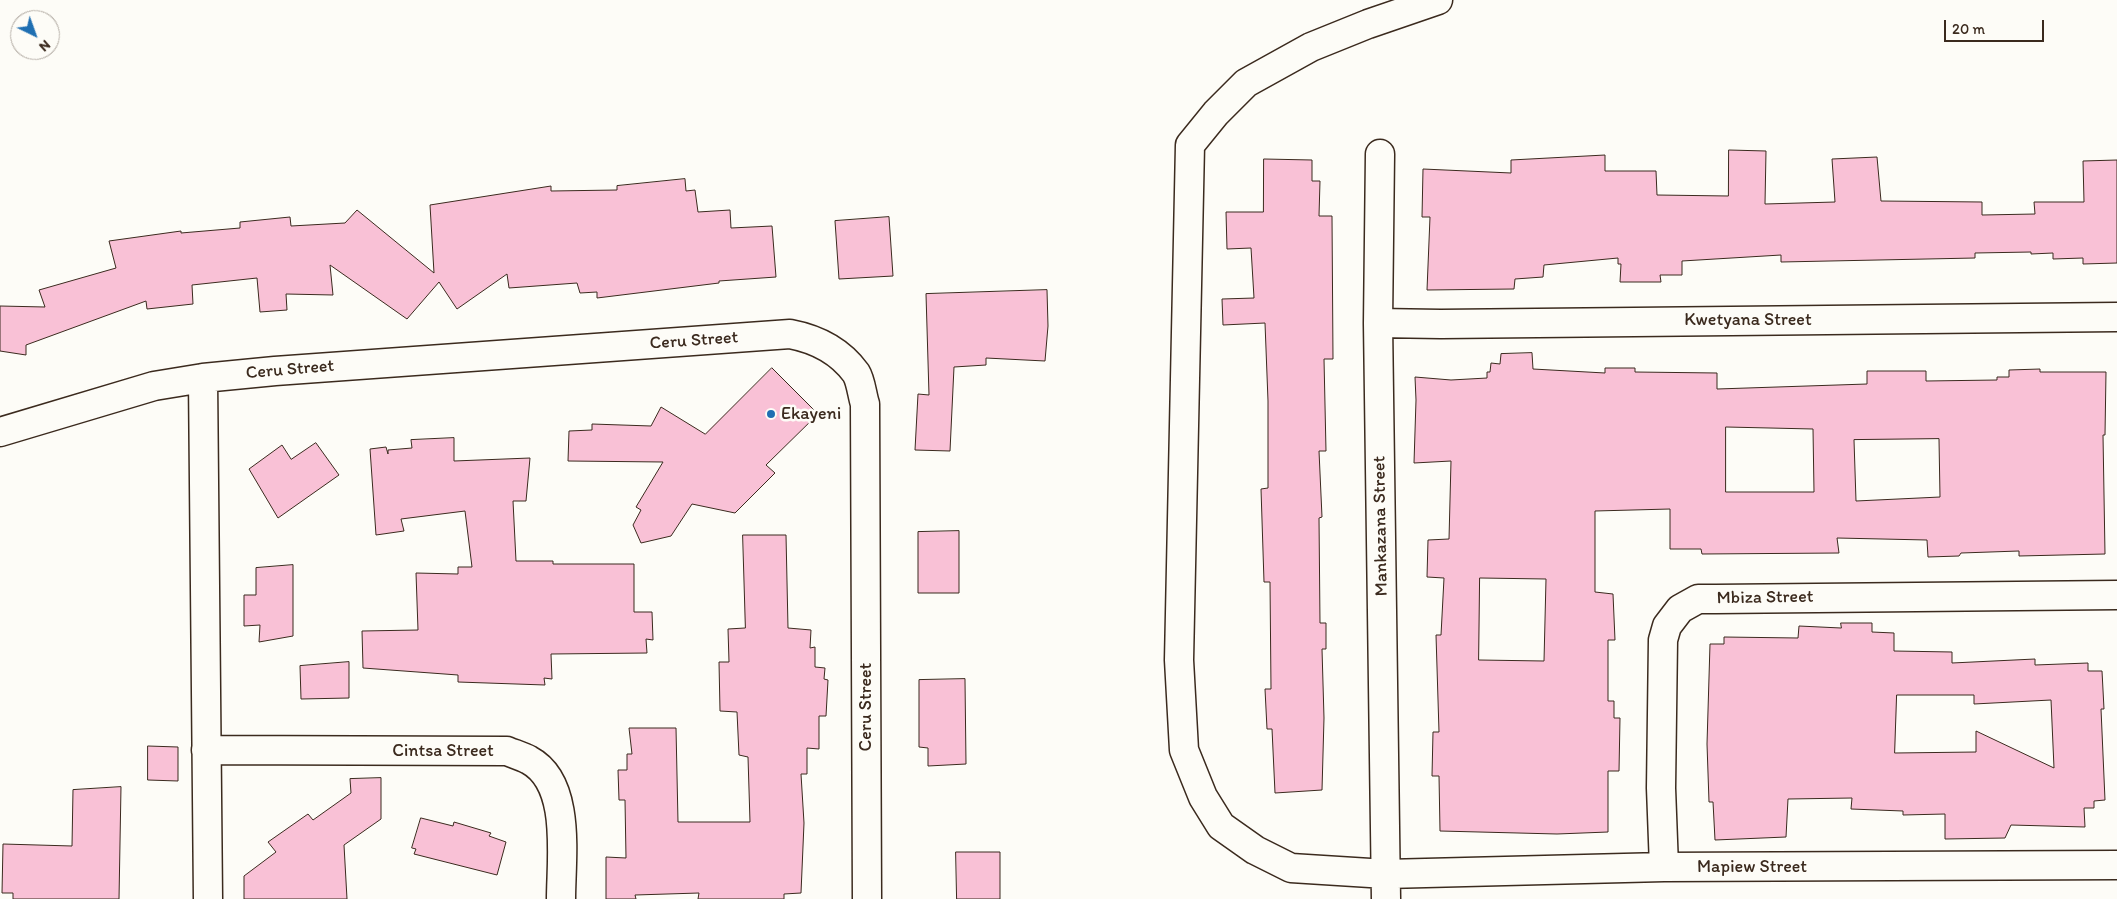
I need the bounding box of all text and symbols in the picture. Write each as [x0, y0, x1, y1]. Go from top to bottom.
north arrow [10, 10, 60, 60]
scale bar [1947, 10, 2047, 42]
text: 20 m [1952, 20, 1985, 38]
text: N [36, 36, 54, 55]
street label: Kwetyana Street [1684, 309, 1812, 331]
street label: Ceru Street [649, 327, 739, 355]
street label: Ceru Street [245, 355, 335, 385]
place label: Ekayeni [781, 403, 841, 425]
marker: Ekayeni [765, 408, 777, 420]
street label: Mankazana Street [1369, 456, 1393, 596]
street label: Mbiza Street [1716, 586, 1814, 610]
street label: Ceru Street [855, 663, 877, 751]
street label: Cintsa Street [392, 740, 494, 762]
street label: Mapiew Street [1697, 856, 1807, 878]

